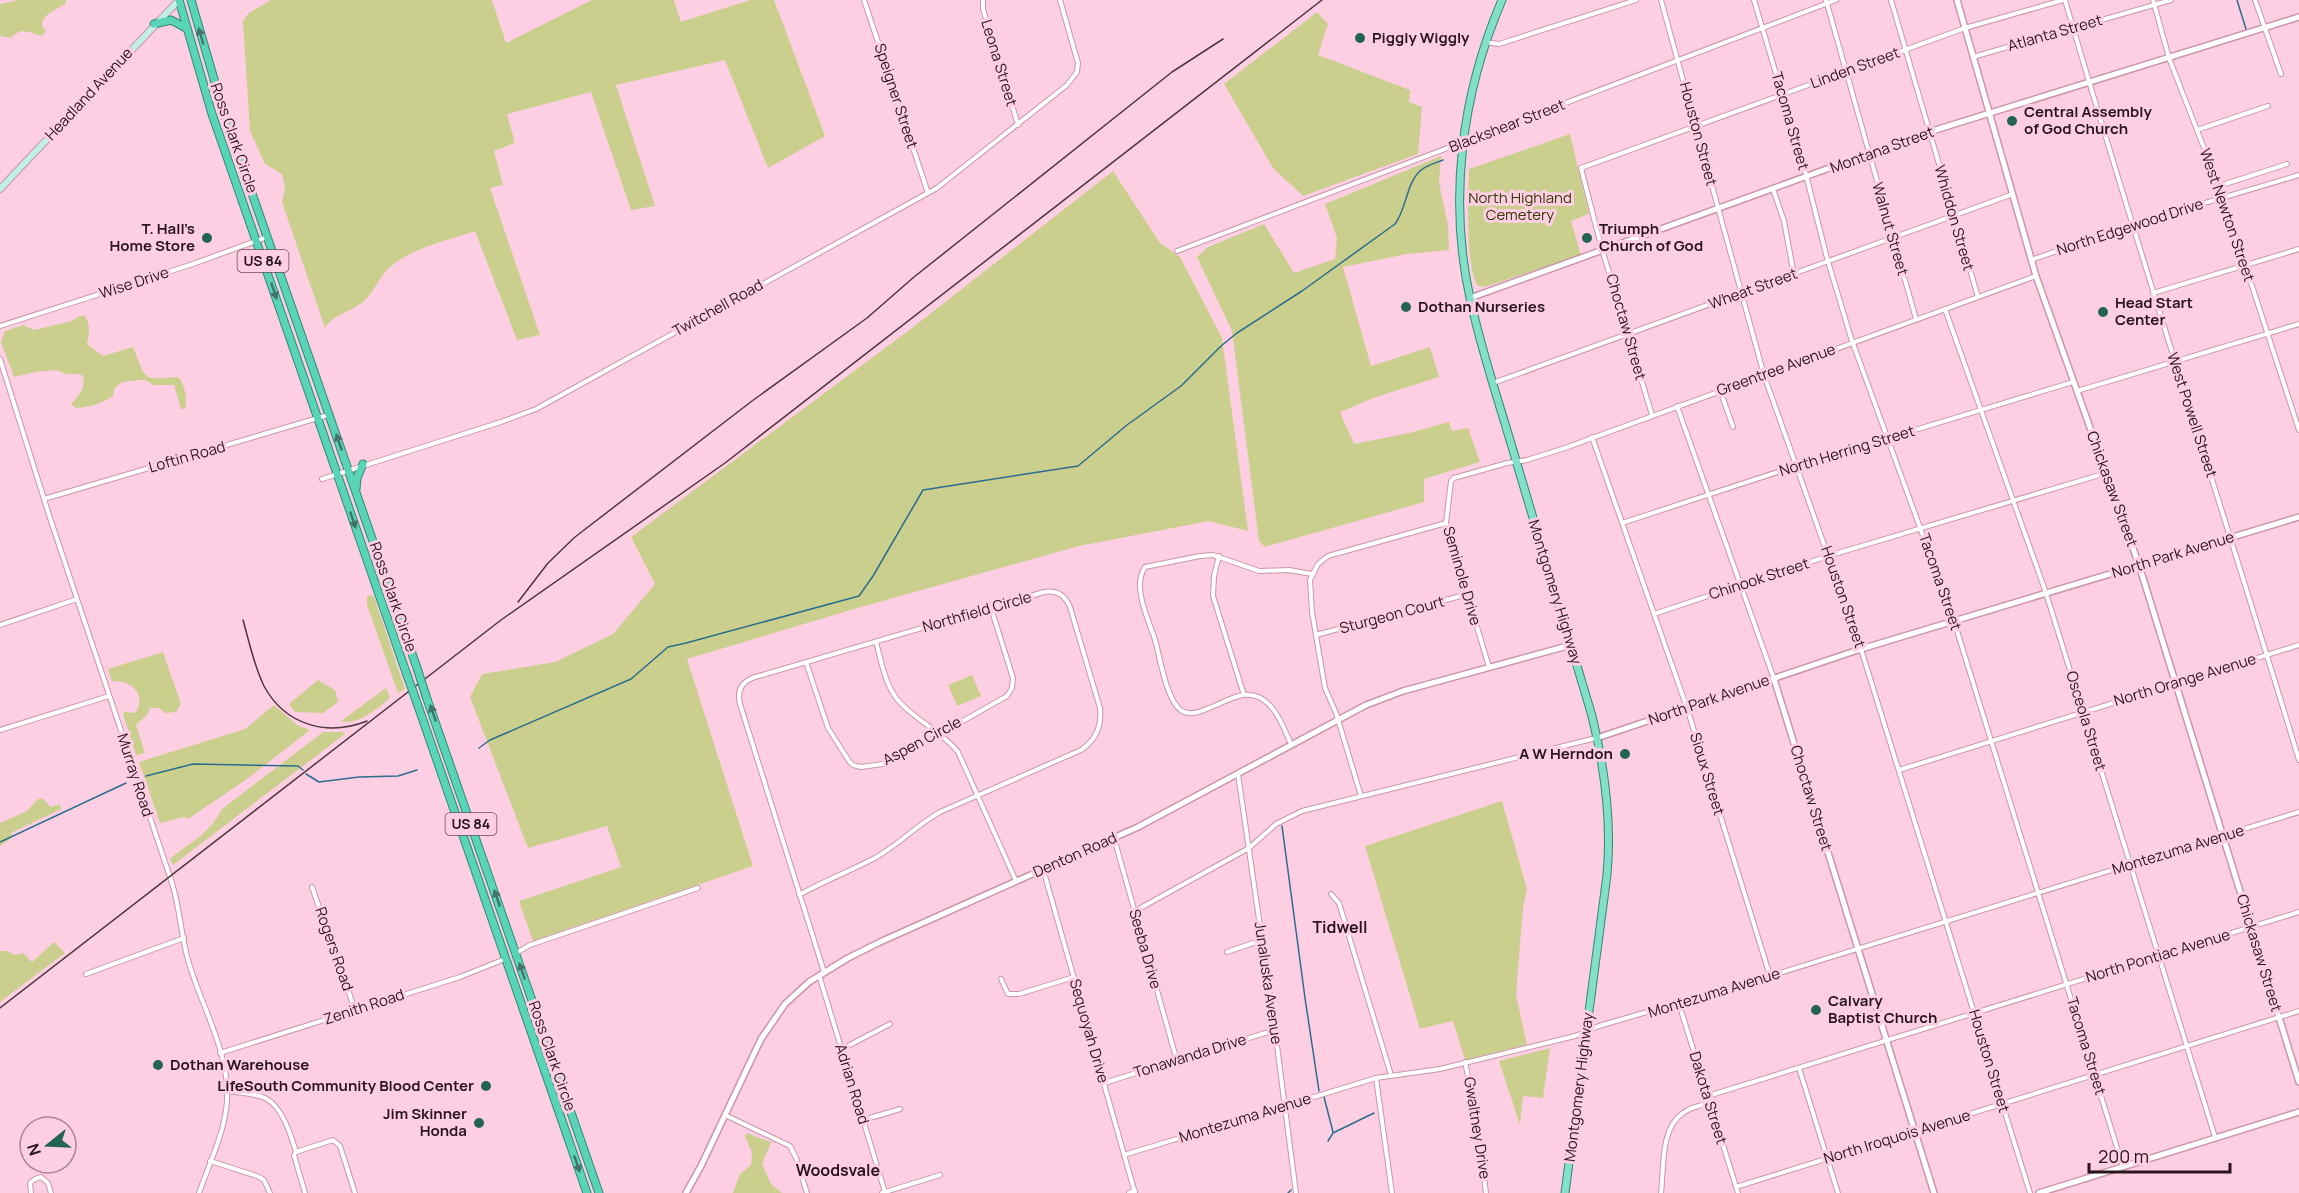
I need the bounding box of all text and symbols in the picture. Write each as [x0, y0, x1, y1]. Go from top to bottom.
street label: Atlanta Street [2005, 9, 2105, 56]
street label: Leona Street [976, 17, 1023, 109]
one-way arrow [196, 27, 205, 45]
place label: Piggly Wiggly [1372, 27, 1470, 48]
marker: Piggly Wiggly [1353, 31, 1367, 45]
street label: Speigner Street [870, 41, 923, 151]
street label: Headland Avenue [40, 42, 137, 145]
street label: Linden Street [1807, 42, 1902, 93]
street label: Tacoma Street [1766, 69, 1815, 172]
street label: Ross Clark Circle [206, 80, 263, 196]
street label: Houston Street [1675, 80, 1722, 188]
street label: Blackshear Street [1446, 94, 1568, 157]
place label: Central Assembly of God Church [2024, 101, 2152, 139]
marker: Central Assembly of God Church [2005, 114, 2019, 128]
street label: Montana Street [1827, 121, 1937, 178]
street label: West Newton Street [2195, 145, 2260, 284]
street label: Whiddon Street [1929, 163, 1980, 273]
street label: Walnut Street [1867, 180, 1914, 278]
park label: North Highland Cemetery [1468, 187, 1572, 225]
street label: North Edgewood Drive [2054, 193, 2206, 260]
place label: T. Hall’s Home Store [109, 218, 195, 256]
place label: Triumph Church of God [1599, 218, 1703, 256]
marker: T. Hall’s Home Store [200, 231, 214, 245]
marker: Triumph Church of God [1580, 231, 1594, 245]
road number: US 84 [238, 250, 288, 272]
street label: Wise Drive [96, 261, 172, 304]
street label: Wheat Street [1706, 263, 1800, 314]
street label: Choctaw Street [1601, 271, 1652, 382]
street label: Twitchell Road [669, 274, 767, 341]
one-way arrow [270, 283, 280, 301]
place label: Head Start Center [2115, 292, 2193, 330]
place label: Dothan Nurseries [1418, 296, 1545, 317]
marker: Dothan Nurseries [1399, 300, 1413, 314]
marker: Head Start Center [2096, 305, 2110, 319]
street label: Greentree Avenue [1713, 338, 1838, 401]
street label: West Powell Street [2162, 350, 2223, 480]
street label: North Herring Street [1777, 420, 1917, 481]
street label: Chickasaw Street [2082, 428, 2143, 550]
one-way arrow [333, 433, 343, 451]
street label: Loftin Road [146, 436, 228, 477]
one-way arrow [349, 511, 359, 529]
street label: Montgomery Highway [1523, 517, 1588, 667]
street label: Seminole Drive [1438, 524, 1487, 628]
street label: North Park Avenue [2109, 526, 2237, 583]
street label: Tacoma Street [1914, 531, 1967, 633]
street label: Ross Clark Circle [365, 539, 422, 655]
street label: Houston Street [1816, 543, 1871, 651]
street label: Chinook Street [1706, 552, 1812, 605]
street label: Northfield Circle [920, 586, 1034, 637]
street label: Sturgeon Court [1337, 590, 1447, 639]
street label: North Orange Avenue [2111, 648, 2259, 711]
street label: Osceola Street [2061, 668, 2112, 773]
street label: North Park Avenue [1646, 669, 1772, 730]
one-way arrow [427, 704, 437, 722]
street label: Aspen Circle [879, 711, 965, 770]
street label: Sioux Street [1685, 730, 1730, 818]
street label: Murray Road [112, 731, 159, 819]
street label: Choctaw Street [1785, 742, 1838, 853]
place label: A W Herndon [1519, 743, 1613, 764]
marker: A W Herndon [1618, 747, 1632, 761]
road number: US 84 [446, 813, 496, 835]
street label: Montezuma Avenue [2109, 819, 2247, 880]
street label: Denton Road [1030, 827, 1120, 882]
one-way arrow [491, 888, 501, 906]
street label: Chickasaw Street [2232, 892, 2287, 1014]
street label: Rogers Road [310, 904, 359, 994]
street label: Seeba Drive [1124, 907, 1167, 991]
district label: Tidwell [1312, 916, 1368, 938]
street label: Junaluska Avenue [1250, 920, 1288, 1046]
street label: North Pontiac Avenue [2083, 924, 2233, 987]
one-way arrow [517, 962, 527, 980]
street label: Montezuma Avenue [1645, 962, 1783, 1023]
street label: Sequoyah Drive [1065, 976, 1114, 1086]
street label: Zenith Road [321, 984, 407, 1029]
place label: Calvary Baptist Church [1828, 990, 1937, 1028]
street label: Tacoma Street [2062, 994, 2111, 1097]
street label: Ross Clark Circle [524, 998, 581, 1114]
marker: Calvary Baptist Church [1809, 1003, 1823, 1017]
street label: Houston Street [1964, 1007, 2015, 1115]
street label: Montgomery Highway [1559, 1011, 1598, 1163]
street label: Tonawanda Drive [1131, 1028, 1249, 1083]
street label: Adrian Road [830, 1041, 875, 1127]
street label: Dakota Street [1684, 1049, 1733, 1147]
place label: Dothan Warehouse [170, 1054, 309, 1075]
marker: Dothan Warehouse [151, 1058, 165, 1072]
place label: LifeSouth Community Blood Center [217, 1075, 474, 1096]
street label: Gwaltney Drive [1459, 1075, 1496, 1181]
marker: LifeSouth Community Blood Center [479, 1079, 493, 1093]
street label: Montezuma Avenue [1176, 1087, 1314, 1148]
place label: Jim Skinner Honda [383, 1103, 467, 1141]
street label: North Iroquois Avenue [1821, 1104, 1973, 1169]
north arrow [18, 1115, 78, 1175]
marker: Jim Skinner Honda [472, 1116, 486, 1130]
scale bar [2089, 1136, 2230, 1174]
text: N [21, 1141, 46, 1159]
text: 200 m [2098, 1144, 2149, 1168]
one-way arrow [572, 1155, 582, 1173]
district label: Woodsvale [796, 1159, 881, 1181]

